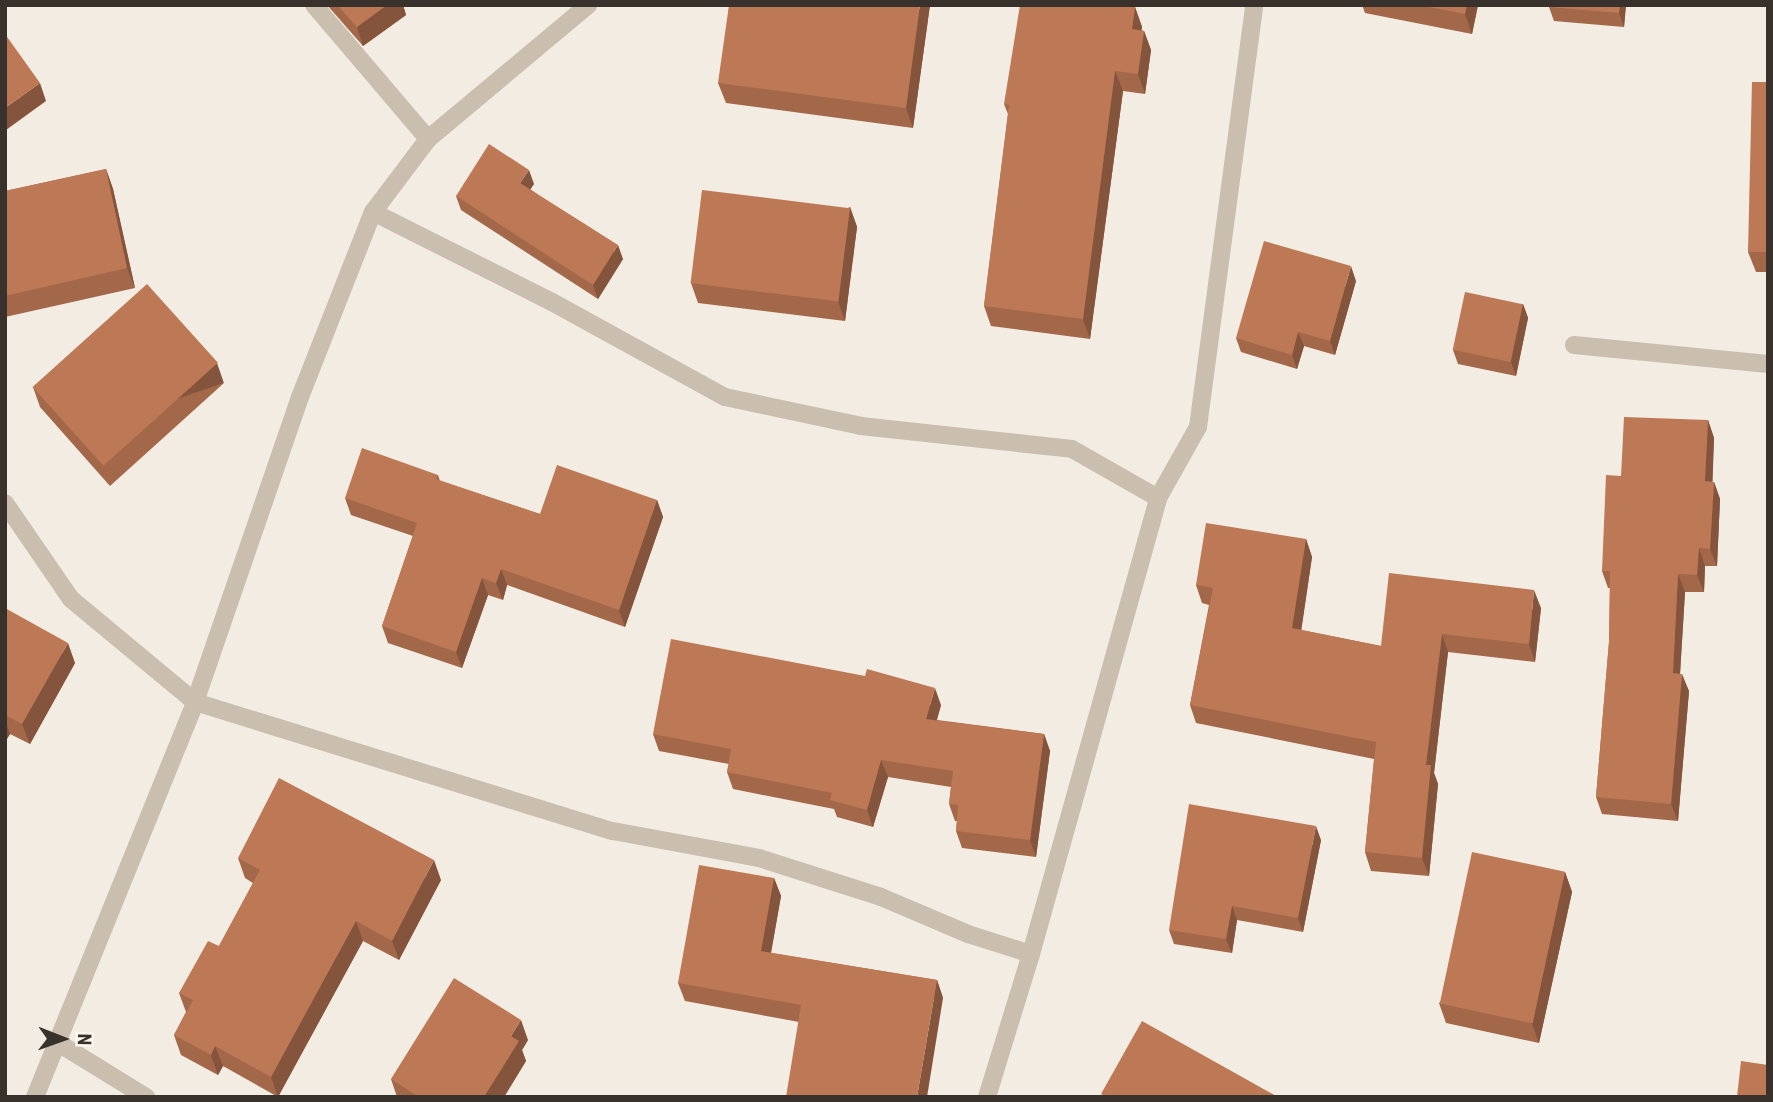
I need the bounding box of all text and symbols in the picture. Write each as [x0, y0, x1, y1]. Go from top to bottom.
north arrow [28, 1004, 98, 1074]
text: N [73, 1033, 96, 1045]

